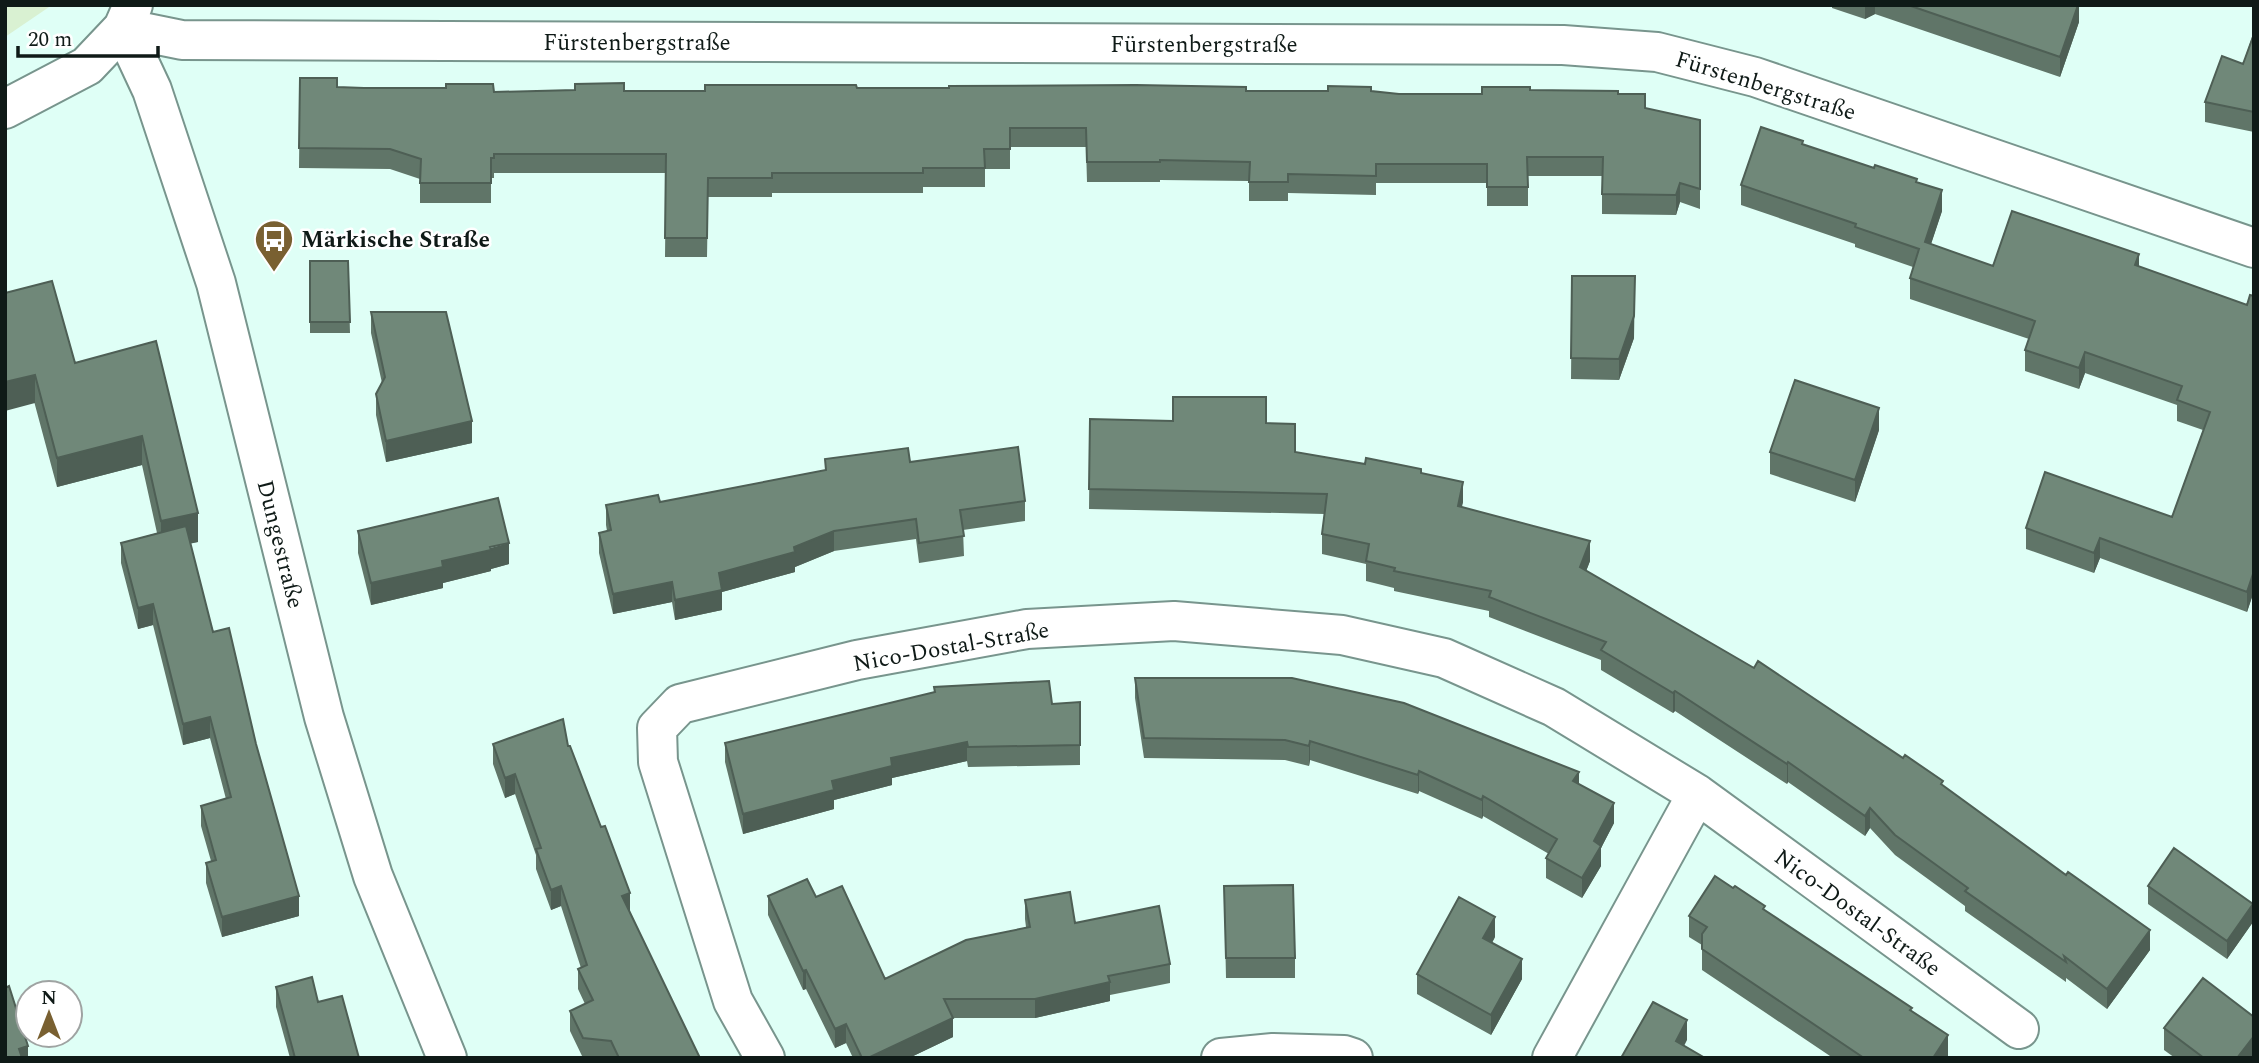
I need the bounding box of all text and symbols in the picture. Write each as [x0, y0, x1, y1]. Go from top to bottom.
scale bar [18, 14, 158, 58]
text: 20 m [28, 24, 72, 56]
street label: Fürstenbergstraße [543, 26, 731, 61]
street label: Fürstenbergstraße [1110, 28, 1298, 63]
street label: Fürstenbergstraße [1671, 42, 1860, 131]
bus stop icon: Märkische Straße [253, 218, 295, 273]
place label: Märkische Straße [301, 223, 490, 258]
street label: Dungestraße [247, 476, 312, 612]
street label: Nico-Dostal-Straße [850, 613, 1052, 682]
street label: Nico-Dostal-Straße [1766, 841, 1948, 986]
north arrow [14, 979, 84, 1049]
text: N [41, 984, 57, 1013]

